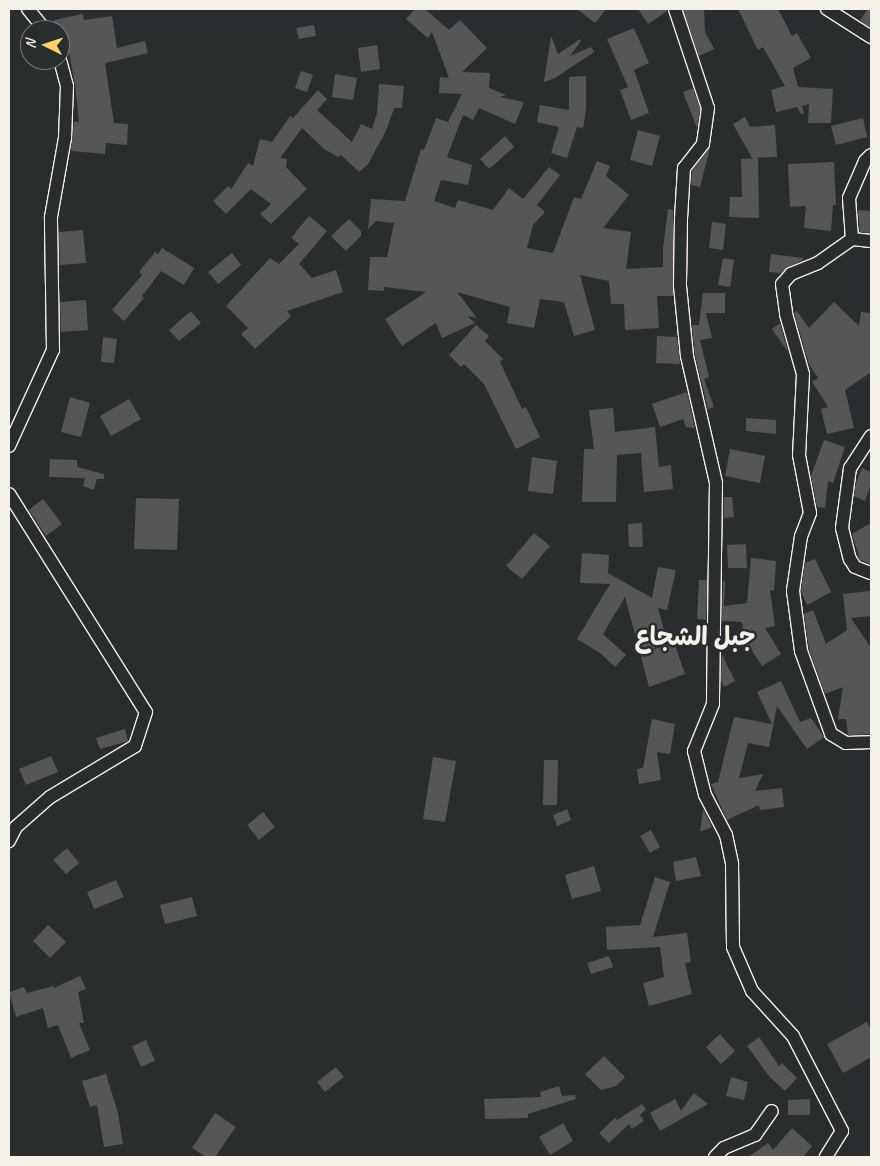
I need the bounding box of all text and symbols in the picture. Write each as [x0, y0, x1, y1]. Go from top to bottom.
north arrow [20, 20, 70, 70]
text: N [22, 39, 39, 49]
district label: جبل الشجاع [635, 622, 755, 652]

